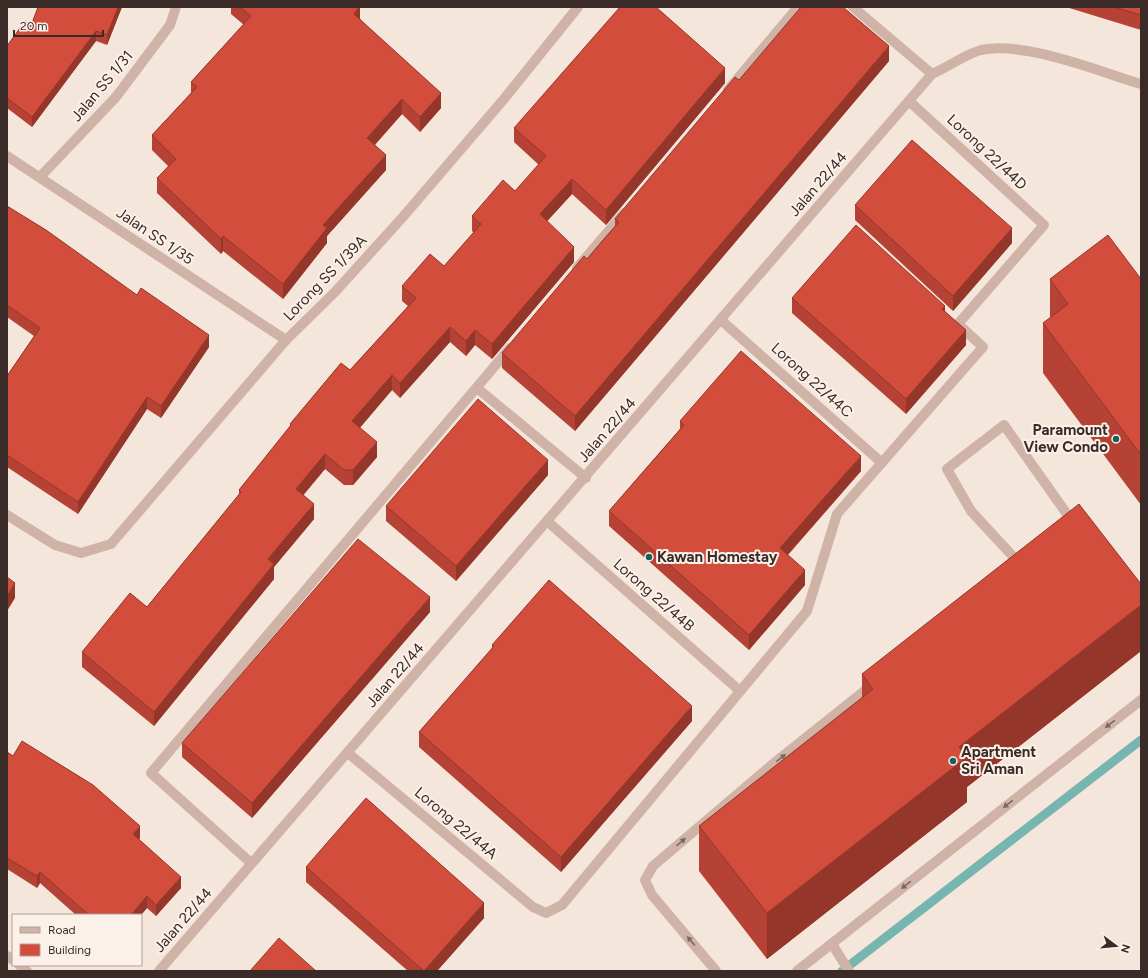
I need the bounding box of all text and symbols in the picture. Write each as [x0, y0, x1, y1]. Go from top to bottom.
scale bar [14, 12, 103, 38]
text: 20 m [20, 19, 48, 33]
street label: Jalan SS 1/31 [67, 47, 137, 125]
street label: Lorong 22/44D [943, 110, 1031, 194]
street label: Jalan 22/44 [785, 148, 851, 220]
street label: Jalan SS 1/35 [113, 204, 197, 268]
street label: Lorong SS 1/39A [280, 231, 370, 325]
street label: Lorong 22/44C [768, 339, 857, 421]
street label: Jalan 22/44 [574, 394, 640, 466]
place label: Paramount View Condo [1023, 421, 1108, 456]
marker: Paramount View Condo [1111, 434, 1121, 444]
place label: Kawan Homestay [657, 548, 778, 566]
marker: Kawan Homestay [644, 552, 654, 562]
street label: Lorong 22/44B [610, 555, 698, 635]
street label: Jalan 22/44 [362, 639, 428, 711]
one-way arrow [1105, 720, 1116, 728]
place label: Apartment Sri Aman [961, 743, 1036, 778]
one-way arrow [775, 754, 786, 762]
marker: Apartment Sri Aman [948, 756, 958, 766]
street label: Lorong 22/44A [411, 783, 501, 863]
one-way arrow [1003, 800, 1014, 809]
one-way arrow [676, 837, 687, 846]
one-way arrow [901, 881, 912, 889]
street label: Jalan 22/44 [150, 884, 216, 956]
legend [12, 914, 142, 966]
text: Road [48, 923, 76, 937]
north arrow [1096, 926, 1136, 966]
one-way arrow [686, 936, 695, 947]
text: Building [48, 943, 91, 957]
text: N [1118, 943, 1133, 955]

